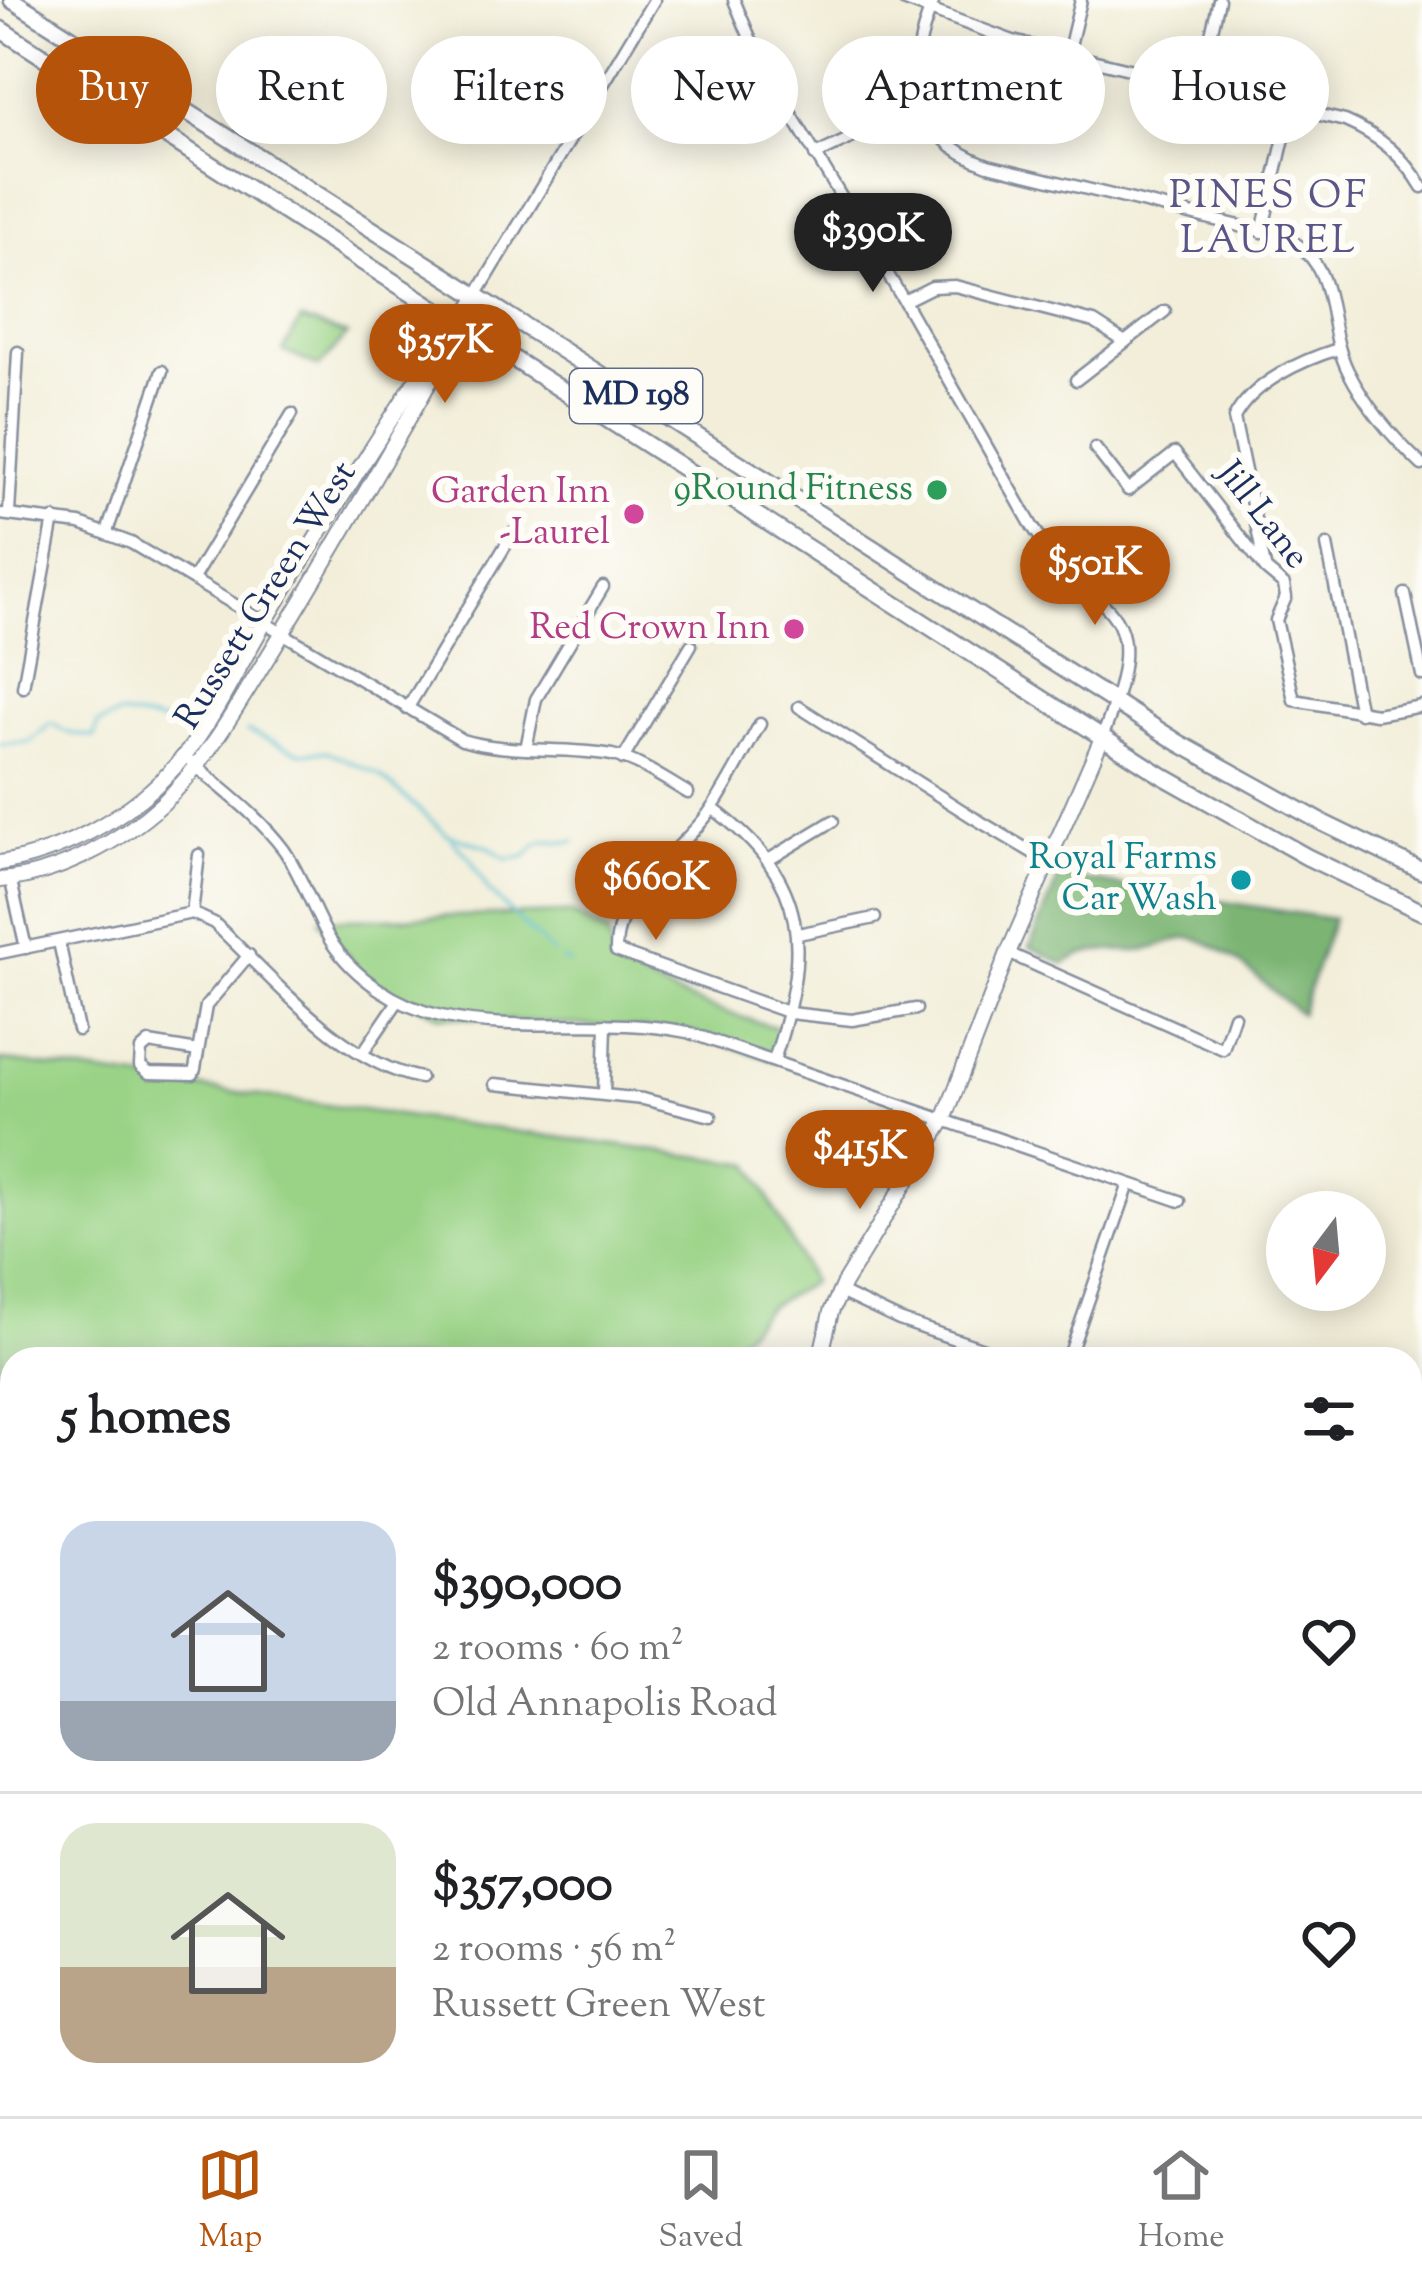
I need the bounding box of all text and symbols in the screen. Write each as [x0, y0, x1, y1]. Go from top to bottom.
chip: Buy [36, 36, 192, 144]
chip: Rent [216, 36, 387, 144]
chip: Filters [411, 36, 607, 144]
chip: New [631, 36, 798, 144]
chip: Apartment [822, 36, 1105, 144]
chip: House [1129, 36, 1329, 144]
district label: PINES OF LAUREL [1169, 170, 1369, 271]
pin: $390K [789, 193, 957, 295]
text: $390K [821, 204, 925, 260]
pin: $357K [361, 304, 529, 406]
text: $357K [396, 315, 494, 371]
road number: MD 198 [570, 369, 702, 423]
street label: Jill Lane [1202, 449, 1321, 581]
street label: Russett Green West [163, 452, 371, 740]
place label: 9Round Fitness [674, 464, 913, 516]
place label: Garden Inn -Laurel [431, 467, 610, 560]
marker: 9Round Fitness [924, 477, 950, 503]
marker: Garden Inn -Laurel [621, 501, 647, 527]
pin: $501K [1011, 526, 1179, 628]
text: $501K [1047, 537, 1143, 593]
place label: Red Crown Inn [530, 603, 770, 655]
marker: Red Crown Inn [781, 616, 807, 642]
place label: Royal Farms Car Wash [1028, 833, 1217, 926]
pin: $660K [572, 841, 740, 943]
text: $660K [602, 852, 710, 908]
marker: Royal Farms Car Wash [1228, 867, 1254, 893]
pin: $415K [776, 1110, 944, 1212]
text: $415K [812, 1121, 908, 1177]
north arrow [1266, 1191, 1386, 1311]
map controls [1266, 1191, 1386, 1311]
text: 5 homes [60, 1383, 231, 1456]
icon: filters [1296, 1386, 1362, 1452]
text: $390,000 [432, 1549, 622, 1622]
icon: home [156, 1569, 300, 1713]
icon: heart [1296, 1608, 1362, 1674]
text: 2 rooms · 60 m² [432, 1622, 684, 1678]
text: Old Annapolis Road [432, 1678, 778, 1734]
text: $357,000 [432, 1850, 613, 1923]
icon: home [156, 1871, 300, 2015]
icon: heart [1296, 1910, 1362, 1976]
text: 2 rooms · 56 m² [432, 1923, 676, 1979]
text: Russett Green West [432, 1979, 766, 2035]
tab: Map [197, 2142, 263, 2262]
tab: Saved [658, 2142, 743, 2262]
tab: Home [1138, 2142, 1225, 2262]

